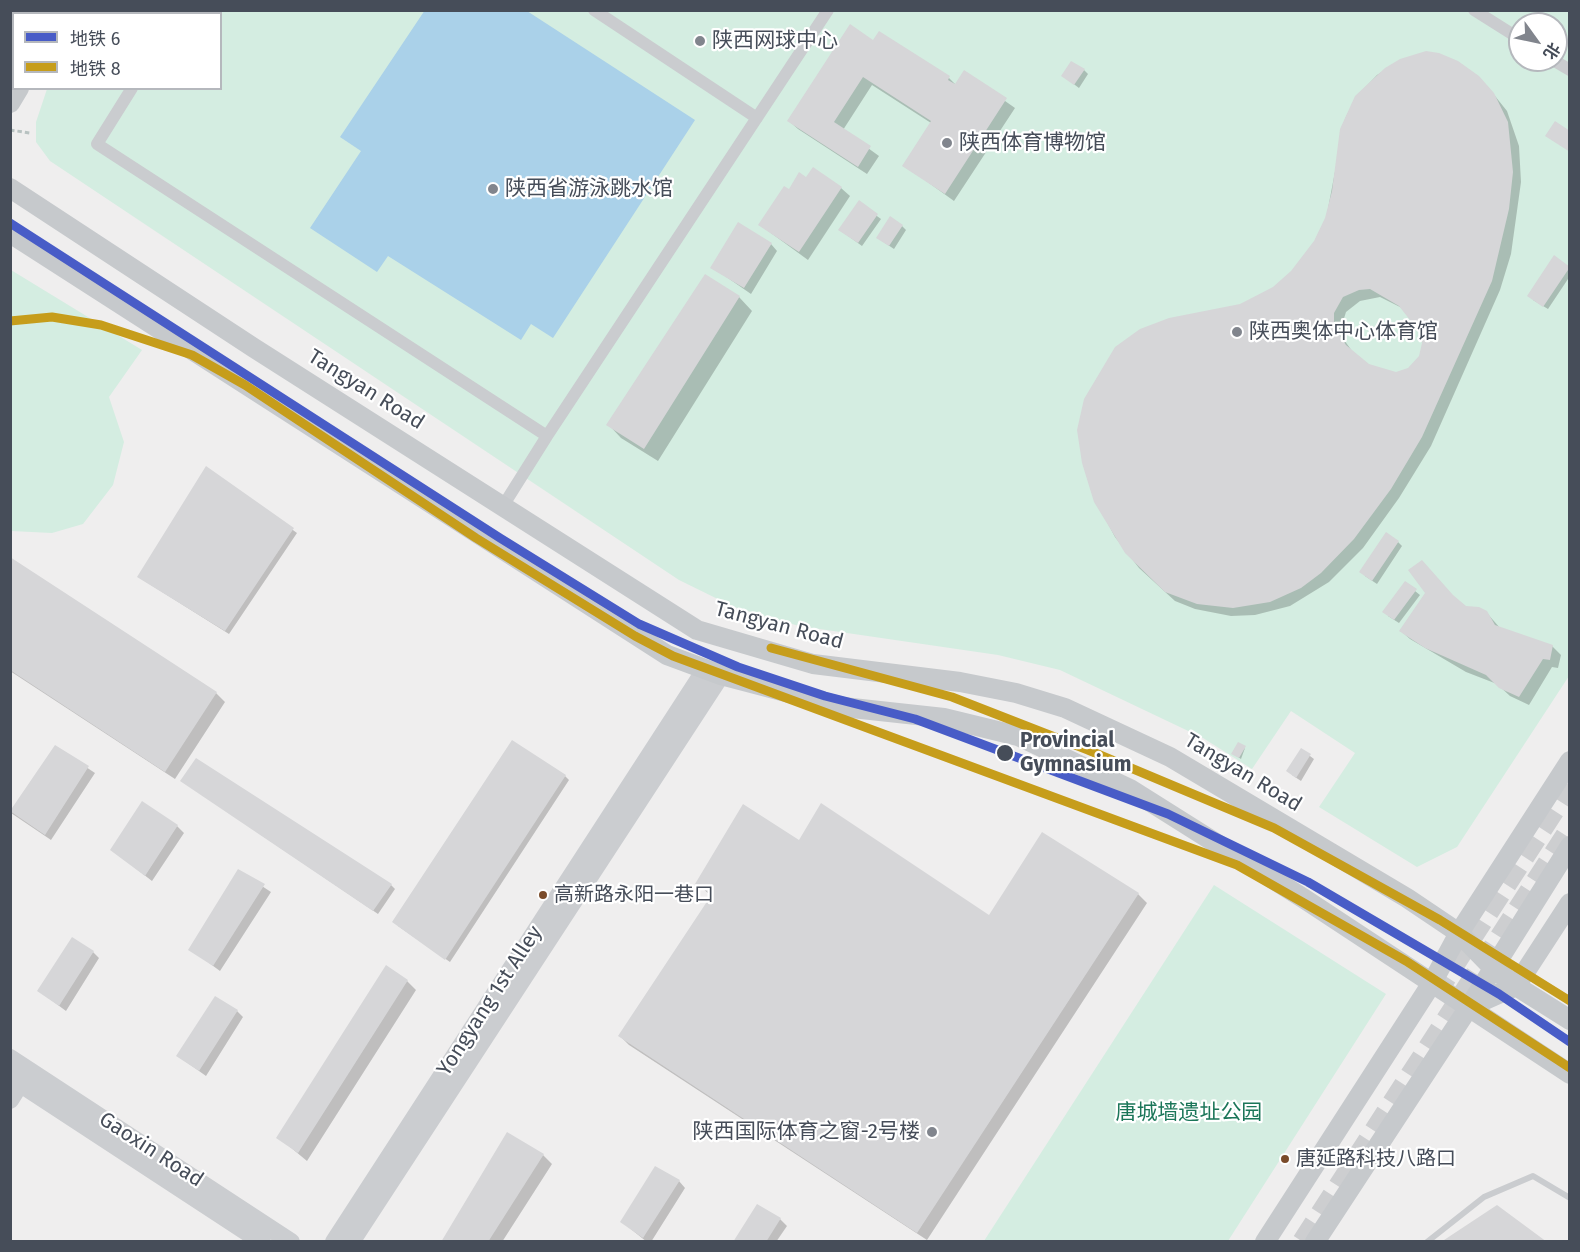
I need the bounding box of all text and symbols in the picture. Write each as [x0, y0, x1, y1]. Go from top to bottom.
legend [12, 12, 222, 90]
north arrow [1508, 12, 1568, 72]
text: 地铁 6 [70, 28, 120, 50]
place label: 陕西网球中心 [712, 28, 838, 54]
marker: 陕西网球中心 [693, 34, 707, 48]
text: 北 [1540, 39, 1564, 63]
text: 地铁 8 [70, 58, 121, 80]
place label: 陕西体育博物馆 [959, 130, 1106, 156]
marker: 陕西体育博物馆 [940, 136, 954, 150]
place label: 陕西省游泳跳水馆 [505, 176, 673, 202]
marker: 陕西省游泳跳水馆 [486, 182, 500, 196]
place label: 陕西奥体中心体育馆 [1249, 319, 1438, 345]
marker: 陕西奥体中心体育馆 [1230, 325, 1244, 339]
street label: Tangyan Road [303, 344, 429, 436]
street label: Tangyan Road [712, 597, 846, 655]
place label: Provincial Gymnasium [1020, 728, 1131, 778]
street label: Tangyan Road [1180, 728, 1306, 818]
marker: Provincial Gymnasium [995, 743, 1015, 763]
place label: 高新路永阳一巷口 [554, 883, 714, 907]
marker: 高新路永阳一巷口 [537, 889, 549, 901]
street label: Yongyang 1st Alley [432, 921, 548, 1081]
park label: 唐城墙遗址公园 [1116, 1100, 1262, 1126]
street label: Gaoxin Road [94, 1107, 208, 1193]
place label: 陕西国际体育之窗-2号楼 [692, 1119, 920, 1145]
marker: 陕西国际体育之窗-2号楼 [925, 1125, 939, 1139]
place label: 唐延路科技八路口 [1296, 1147, 1456, 1171]
marker: 唐延路科技八路口 [1279, 1153, 1291, 1165]

